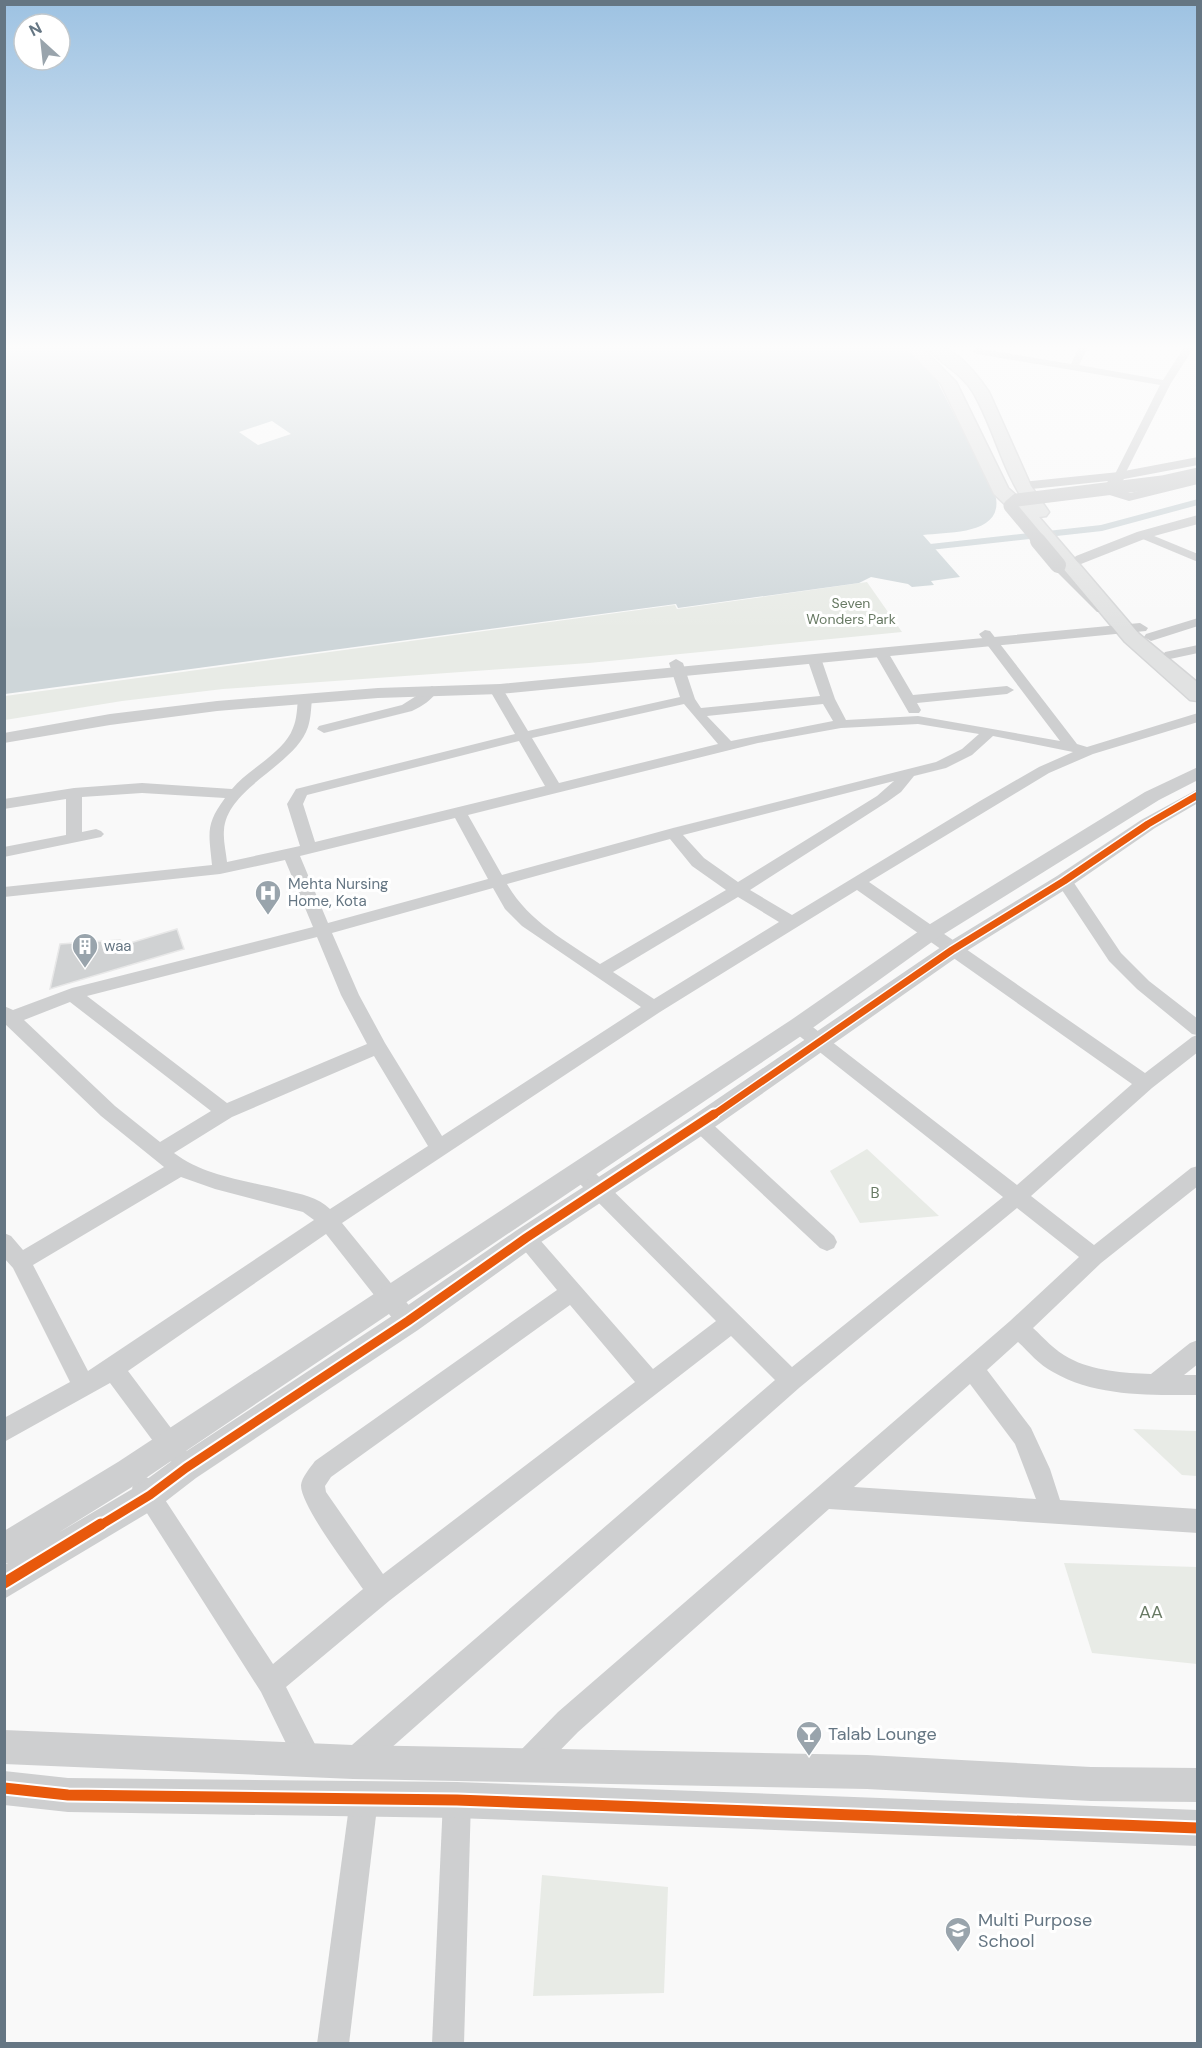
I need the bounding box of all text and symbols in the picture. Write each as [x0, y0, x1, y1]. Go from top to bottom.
north arrow [12, 12, 72, 72]
text: N [25, 17, 45, 41]
park label: Seven Wonders Park [806, 594, 896, 628]
place label: Mehta Nursing Home, Kota [288, 874, 388, 911]
hospital icon: Mehta Nursing Home, Kota [253, 878, 283, 916]
building icon: waa [70, 931, 100, 969]
place label: waa [104, 936, 132, 956]
park label: B [870, 1183, 880, 1203]
park label: AA [1139, 1600, 1163, 1624]
bar icon: Talab Lounge [794, 1719, 824, 1757]
place label: Talab Lounge [828, 1722, 937, 1746]
place label: Multi Purpose School [978, 1908, 1092, 1953]
school or university icon: Multi Purpose School [943, 1915, 973, 1953]

